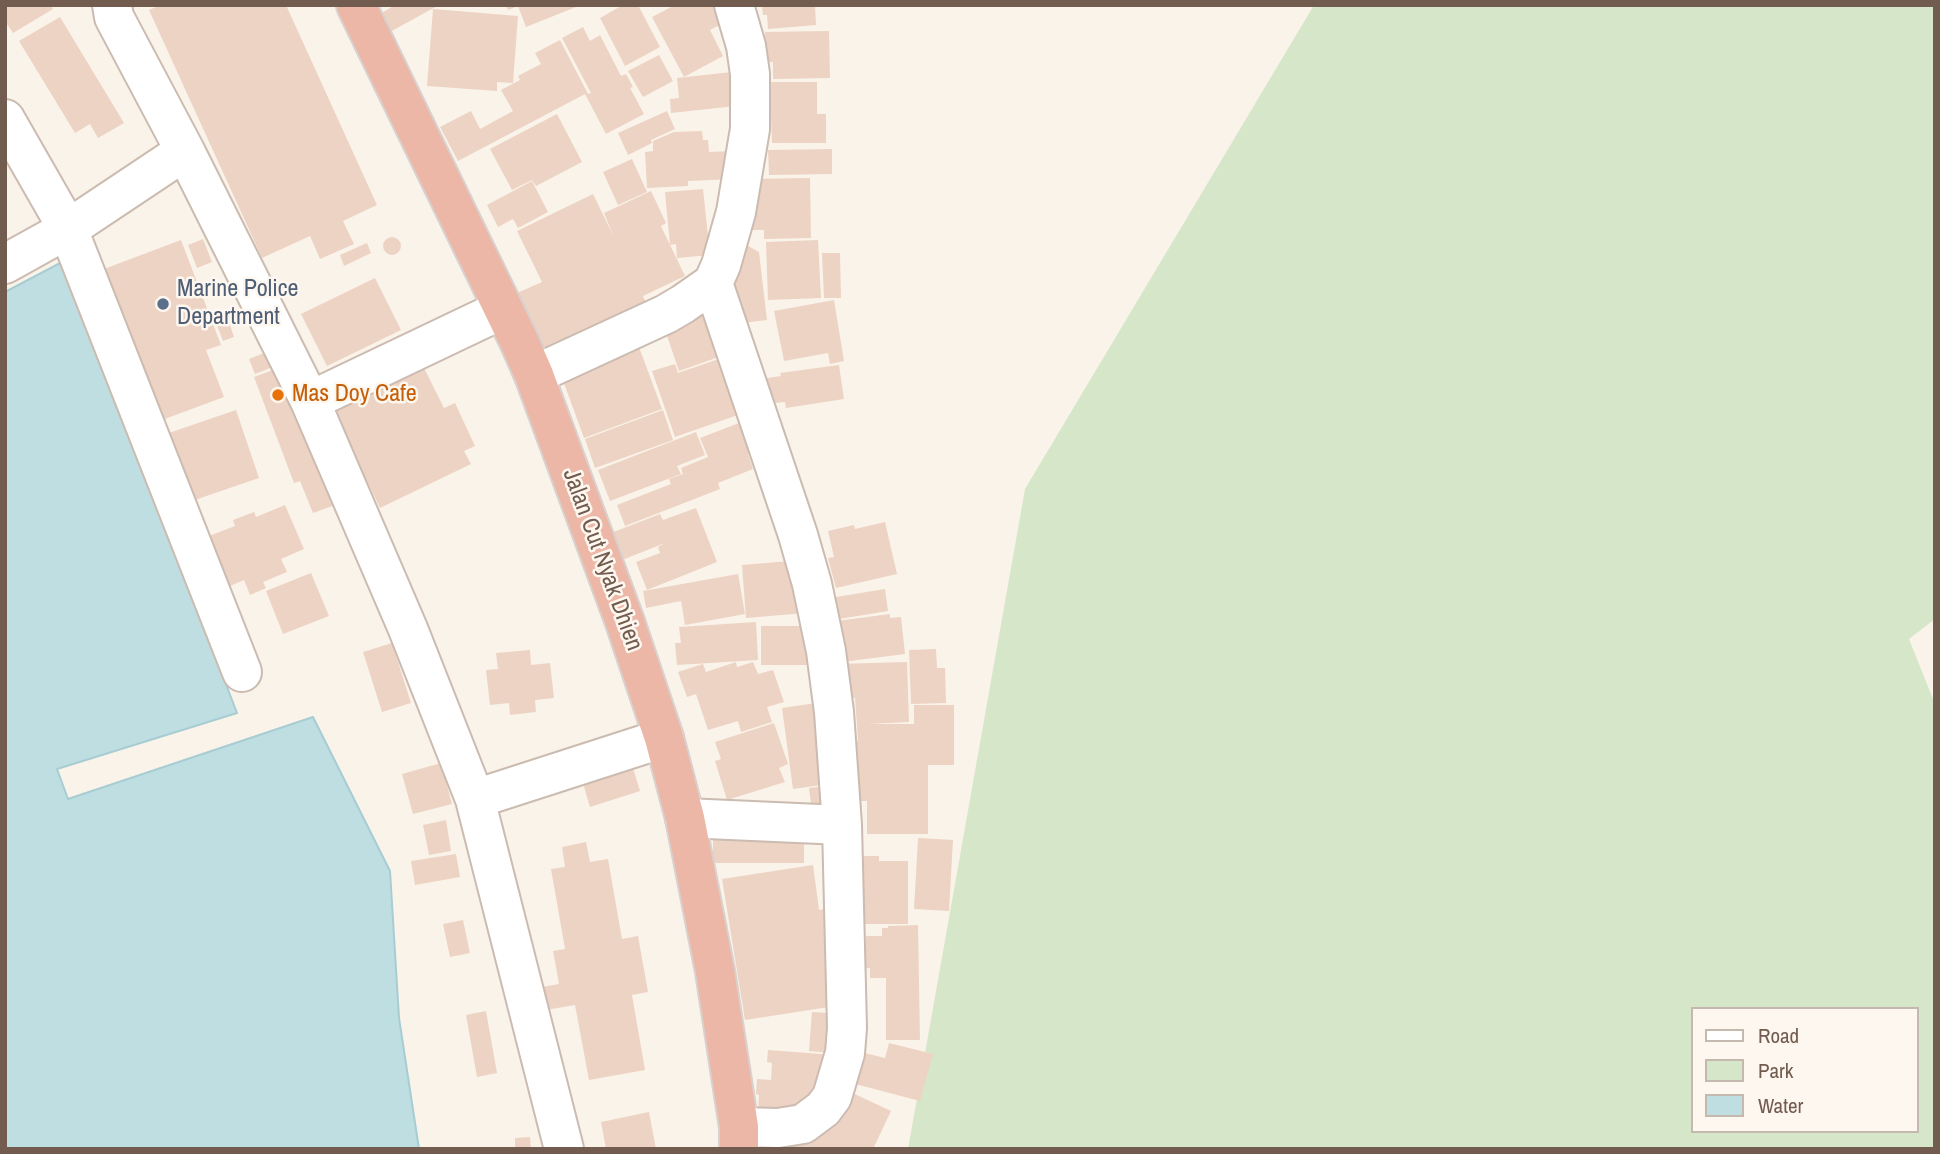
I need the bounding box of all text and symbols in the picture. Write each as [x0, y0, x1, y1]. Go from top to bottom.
place label: Marine Police Department [177, 276, 298, 332]
marker: Marine Police Department [155, 296, 171, 312]
place label: Mas Doy Cafe [292, 381, 417, 409]
marker: Mas Doy Cafe [270, 387, 286, 403]
street label: Jalan Cut Nyak Dhien [556, 465, 648, 655]
legend [1692, 1007, 1919, 1133]
text: Road [1758, 1021, 1799, 1050]
text: Park [1758, 1056, 1793, 1085]
text: Water [1758, 1091, 1803, 1120]

